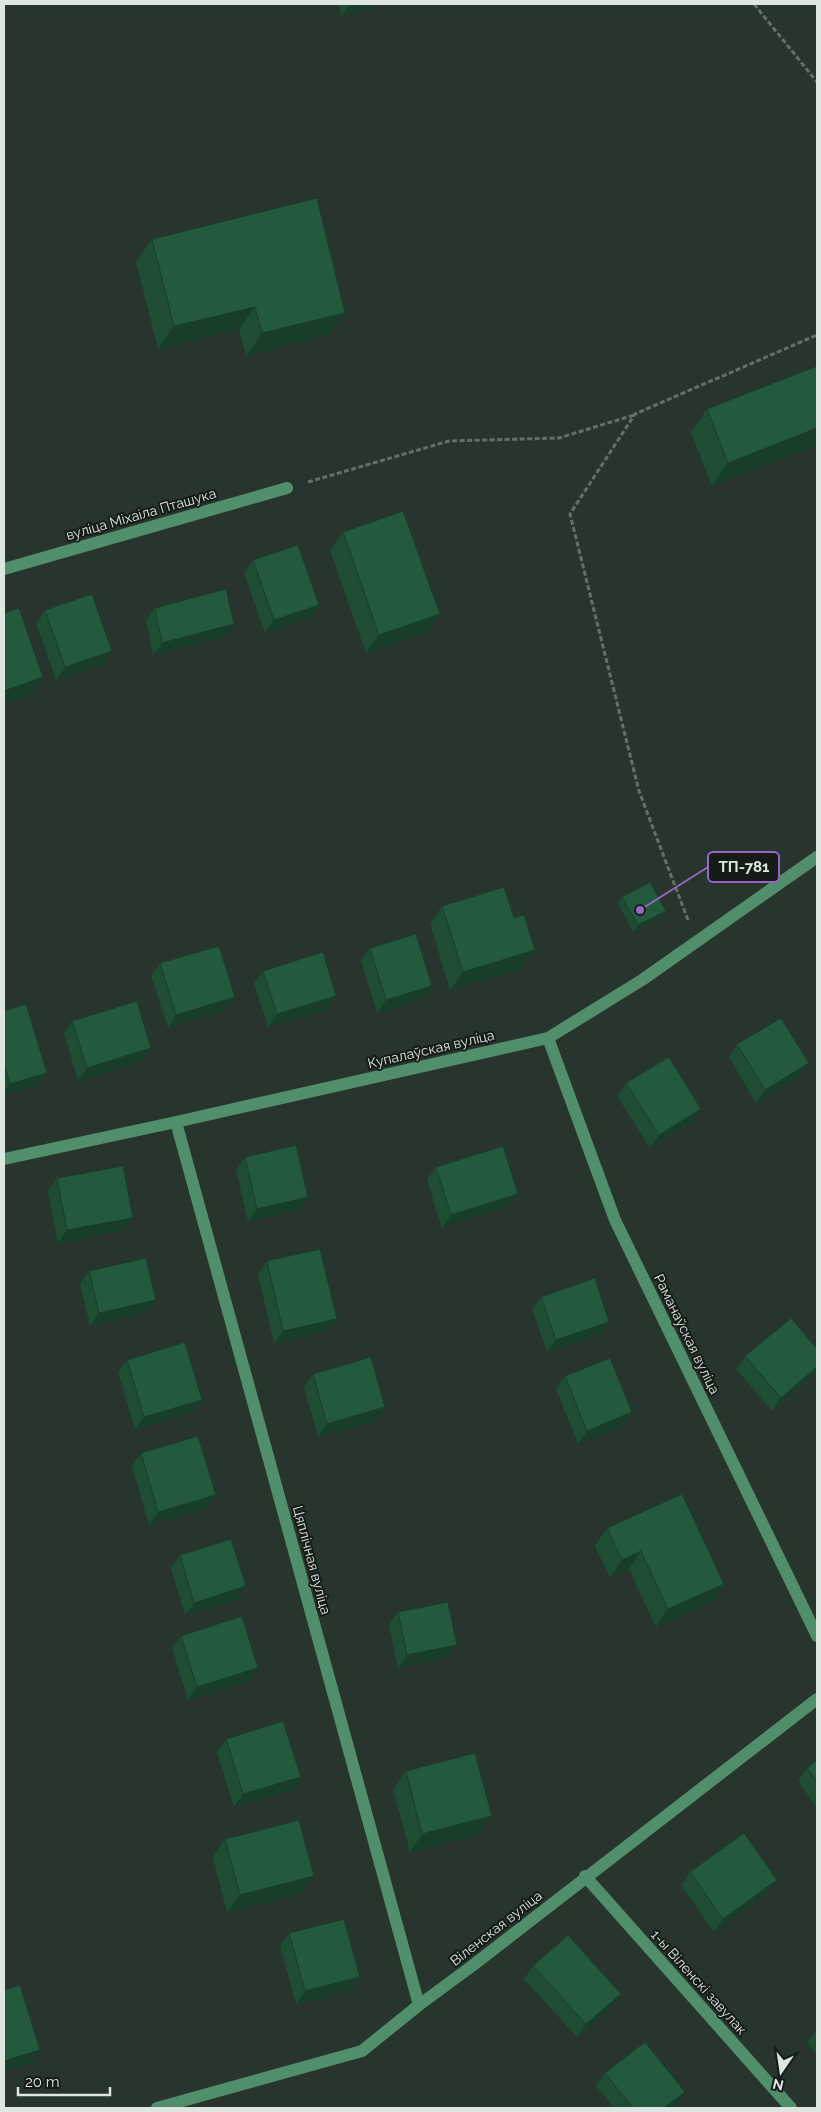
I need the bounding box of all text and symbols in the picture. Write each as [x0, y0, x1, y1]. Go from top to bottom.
street label: вуліца Міхаіла Пташука [64, 485, 218, 543]
callout: ТП-781 [708, 852, 779, 882]
text: ТП-781 [718, 858, 770, 876]
street label: Купалаўская вуліца [366, 1027, 496, 1071]
street label: Раманаўская вуліца [651, 1271, 723, 1397]
street label: Цяплічная вуліца [290, 1504, 334, 1616]
street label: Віленская вуліца [447, 1887, 545, 1969]
street label: 1-ы Віленскі завулак [648, 1926, 750, 2038]
north arrow [756, 2047, 806, 2097]
scale bar [18, 2064, 110, 2096]
text: 20 m [25, 2073, 60, 2091]
text: N [771, 2076, 785, 2094]

